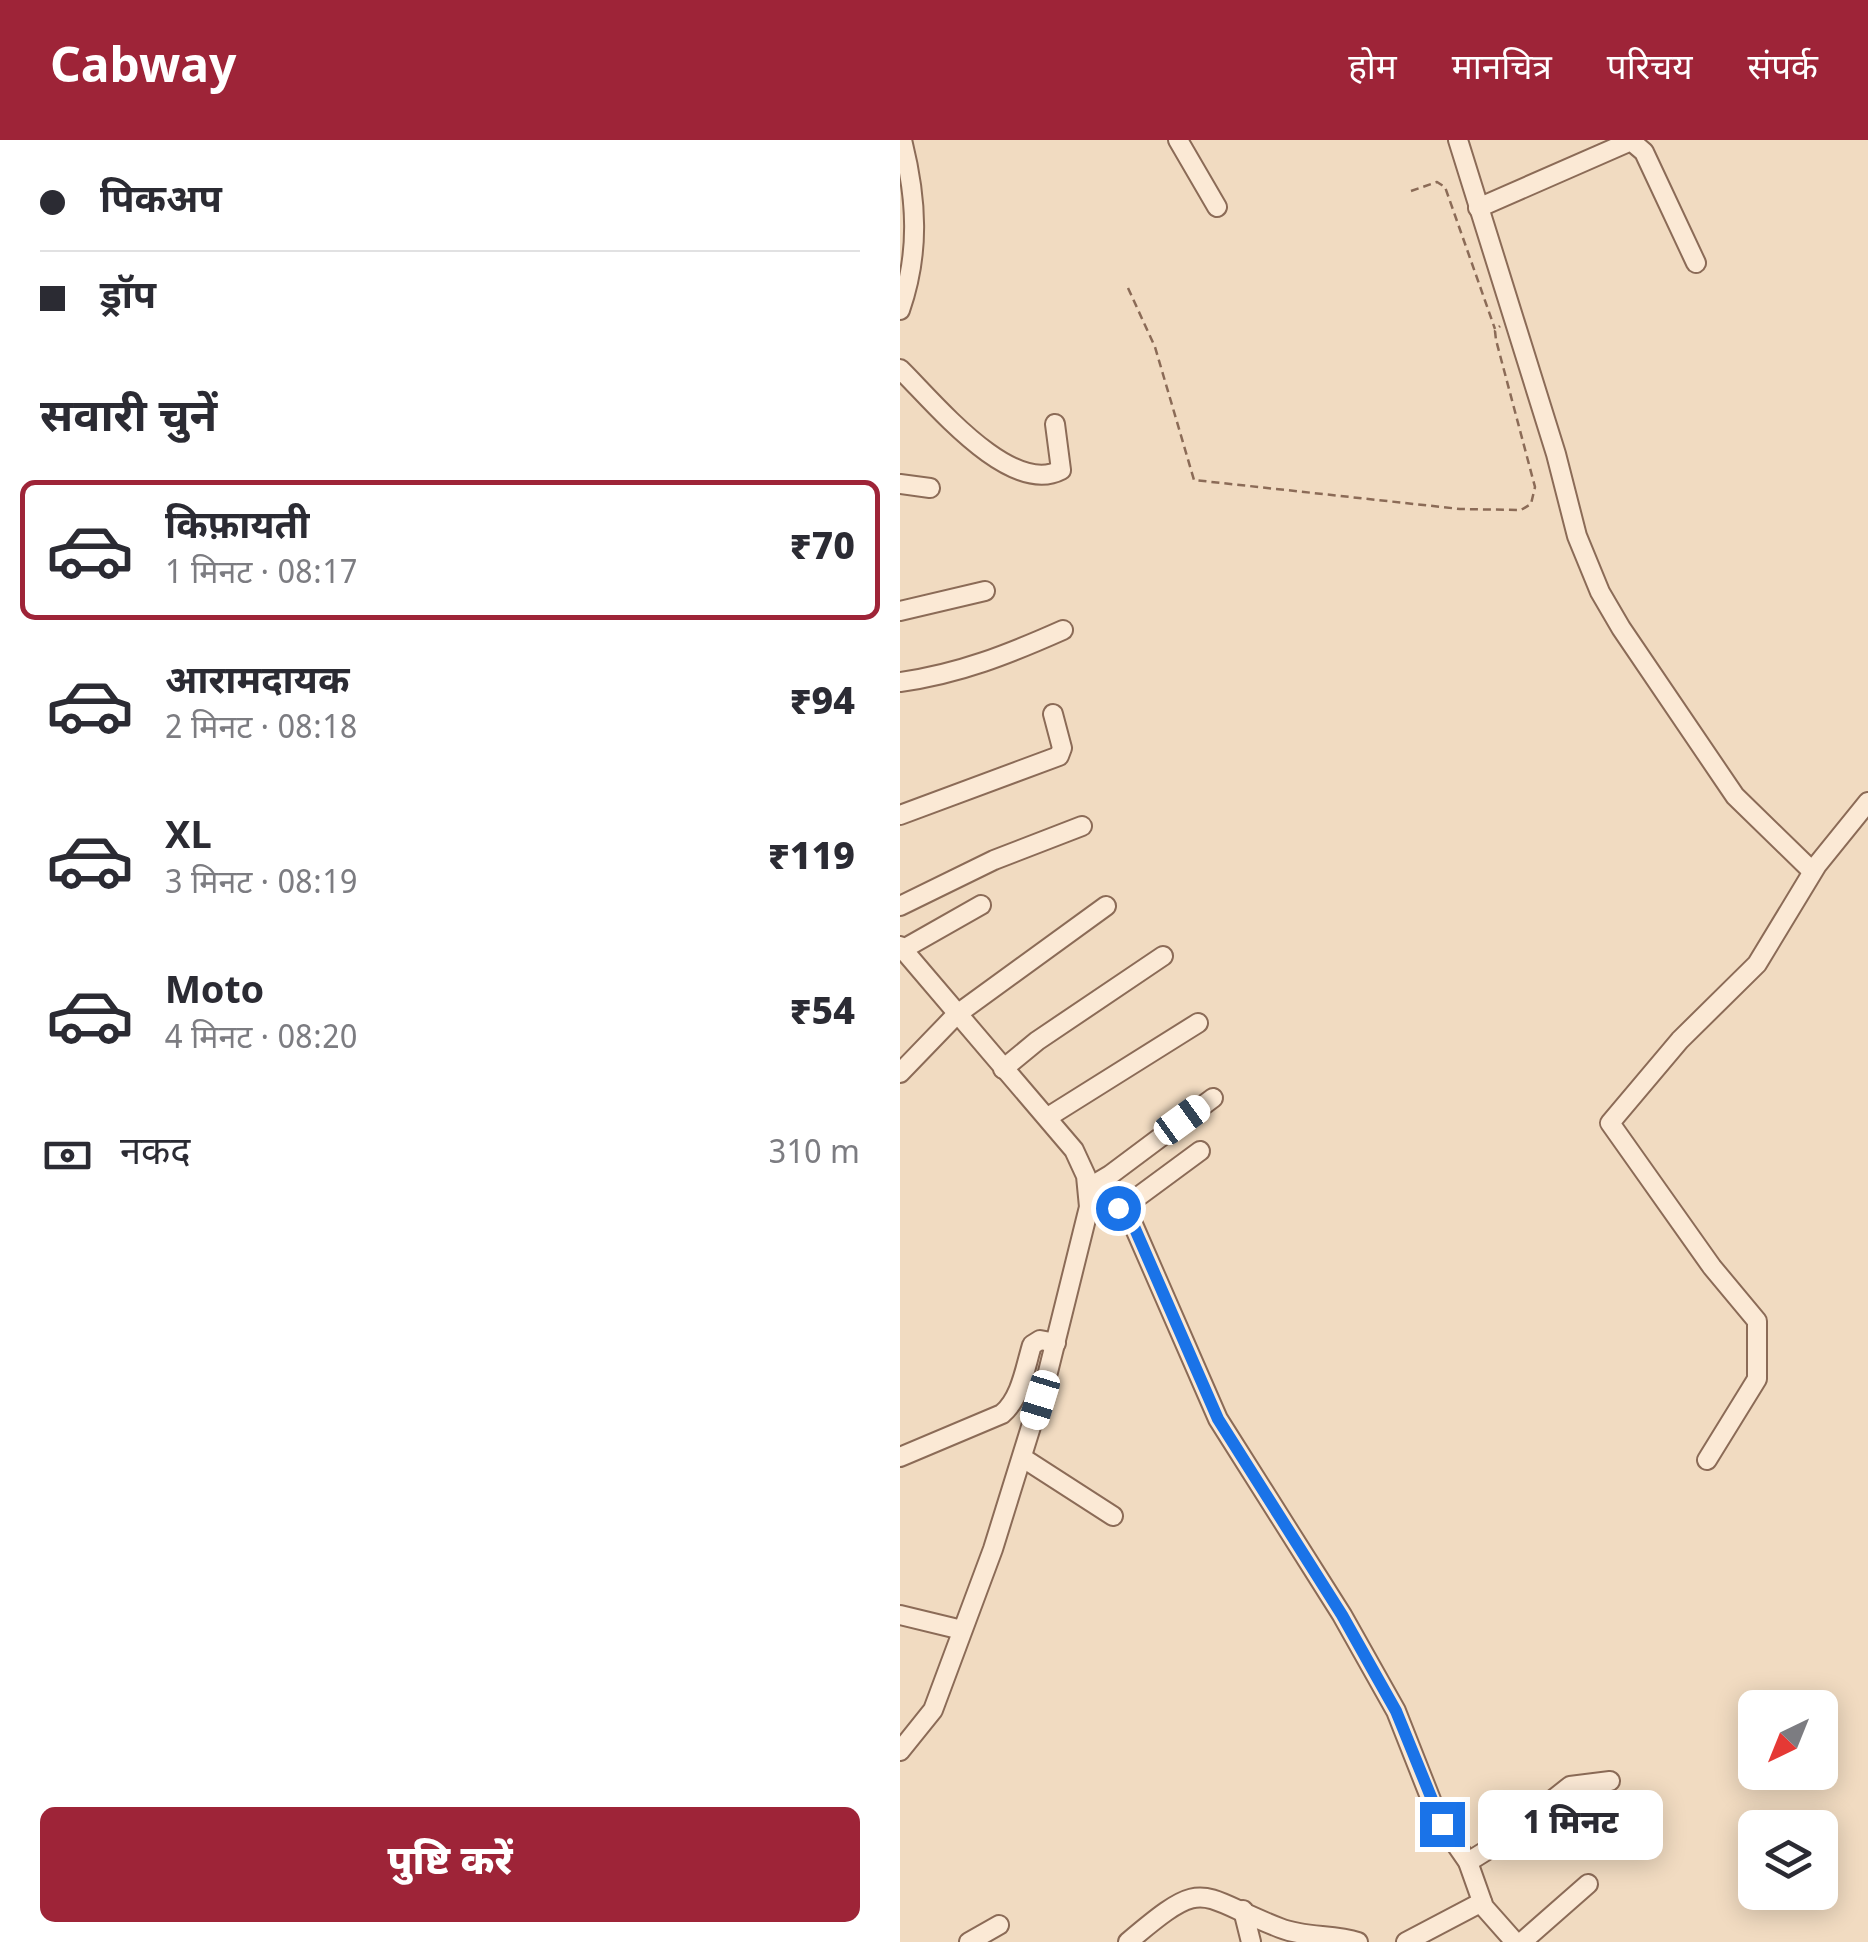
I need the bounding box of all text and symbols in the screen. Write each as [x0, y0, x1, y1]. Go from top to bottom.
text: Cabway [50, 39, 236, 102]
text: होम [1348, 48, 1397, 93]
text: मानचित्र [1452, 48, 1552, 93]
text: परिचय [1607, 48, 1693, 93]
text: संपर्क [1748, 48, 1818, 93]
text: पिकअप [100, 178, 222, 228]
text: ड्रॉप [100, 274, 156, 324]
text: सवारी चुनें [40, 391, 217, 449]
text: किफ़ायती [165, 504, 309, 554]
icon: car [45, 505, 135, 595]
text: ₹70 [790, 525, 855, 575]
text: 1 मिनट · 08:17 [165, 554, 357, 596]
text: आरामदायक [165, 659, 349, 709]
icon: car [45, 660, 135, 750]
text: ₹94 [790, 680, 855, 730]
text: 2 मिनट · 08:18 [165, 709, 357, 751]
text: XL [165, 814, 212, 864]
icon: car [45, 815, 135, 905]
text: ₹119 [768, 835, 855, 885]
text: 3 मिनट · 08:19 [165, 864, 357, 906]
text: Moto [165, 969, 264, 1019]
icon: car [45, 970, 135, 1060]
text: ₹54 [790, 990, 855, 1040]
text: 4 मिनट · 08:20 [165, 1019, 357, 1061]
car [1149, 1090, 1215, 1150]
icon: cash [40, 1128, 95, 1183]
text: नकद [120, 1130, 190, 1180]
text: 310 m [769, 1134, 860, 1176]
route start [1096, 1186, 1141, 1231]
car [1017, 1367, 1063, 1433]
north arrow [1738, 1690, 1838, 1790]
map controls [1738, 1690, 1838, 1910]
callout: 1 मिनट [1477, 1789, 1662, 1859]
route end [1420, 1802, 1465, 1847]
text: 1 मिनट [1523, 1804, 1618, 1846]
button: पुष्टि करें [40, 1807, 860, 1922]
button: layers [1738, 1810, 1838, 1910]

